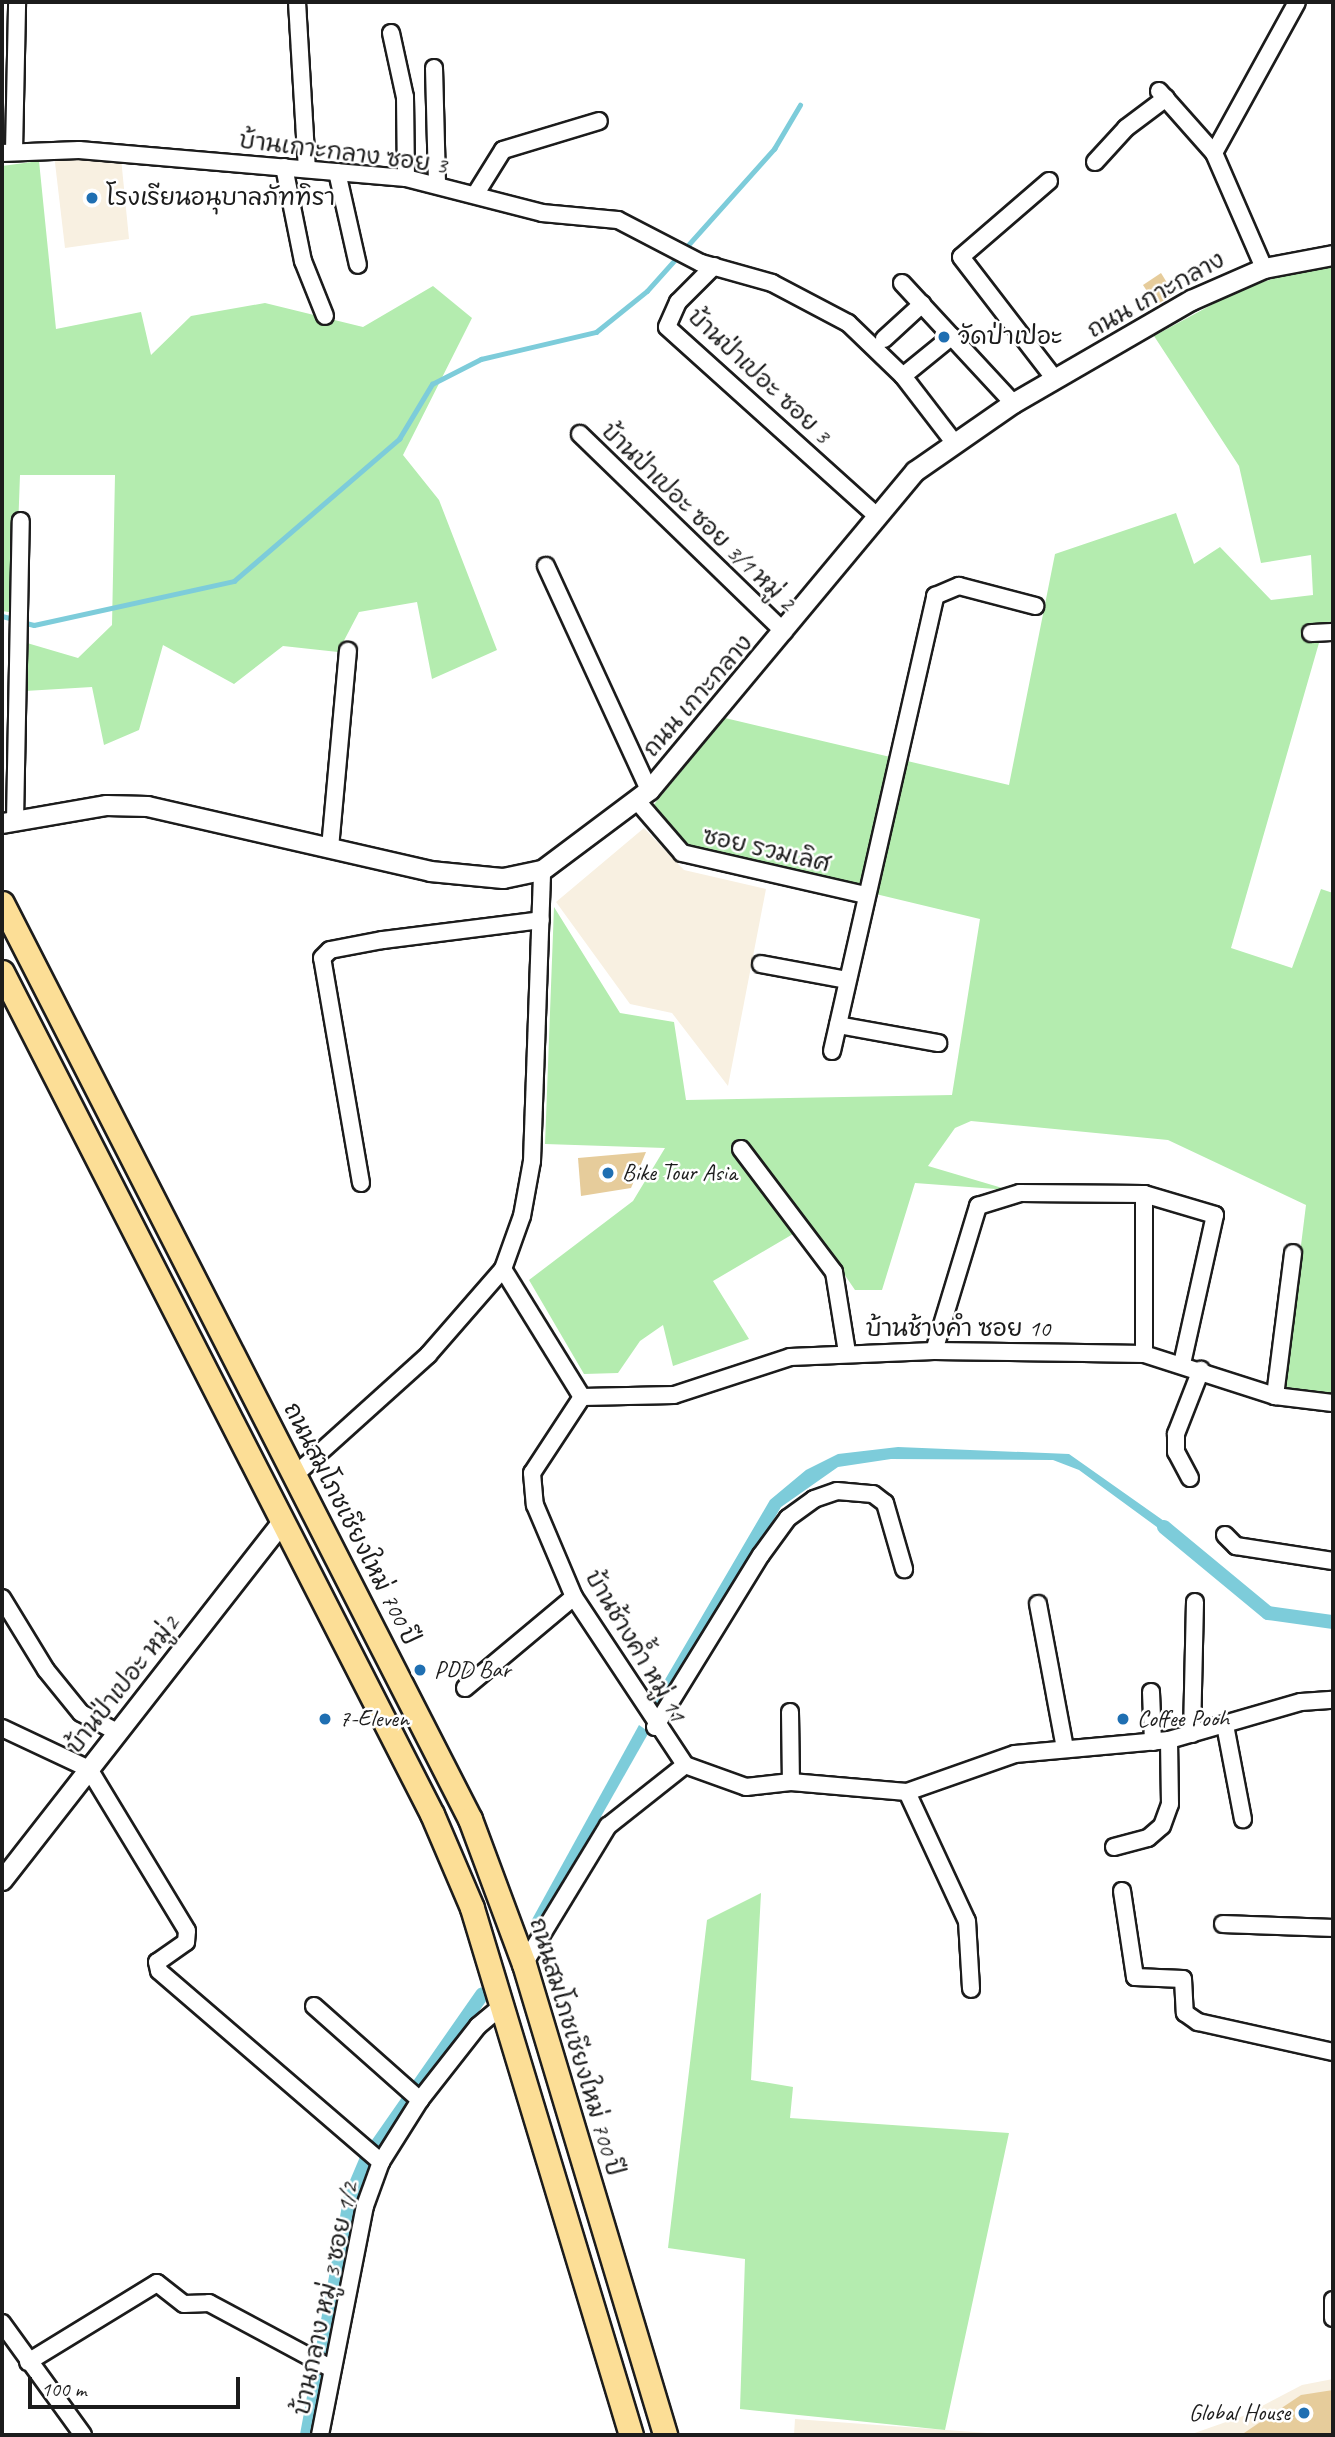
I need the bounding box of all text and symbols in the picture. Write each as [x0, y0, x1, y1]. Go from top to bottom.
street label: บ้านเกาะกลาง ซอย 3 [238, 126, 448, 180]
place label: โรงเรียนอนุบาลภัททิรา [106, 184, 335, 212]
marker: โรงเรียนอนุบาลภัททิรา [84, 190, 100, 206]
street label: ถนน เกาะกลาง [1082, 245, 1230, 345]
street label: บ้านป่าเปอะ ซอย 3 [682, 302, 836, 450]
place label: วัดป่าเปอะ [958, 323, 1063, 351]
marker: วัดป่าเปอะ [936, 329, 952, 345]
street label: บ้านป่าเปอะ ซอย 3/1 หมู่ 2 [595, 417, 801, 617]
street label: ถนน เกาะกลาง [637, 629, 759, 763]
street label: ซอย รวมเลิศ [700, 821, 832, 879]
place label: Bike Tour Asia [622, 1159, 736, 1187]
marker: Bike Tour Asia [600, 1165, 616, 1181]
street label: บ้านช้างคำ ซอย 10 [866, 1315, 1050, 1343]
street label: ถนนสมโภชเชียงใหม่ 700 ปี [277, 1398, 425, 1650]
street label: บ้านช้างค้ำ หมู่ 11 [578, 1565, 692, 1727]
street label: บ้านป่าเปอะ หมู่2 [60, 1610, 186, 1760]
place label: PDD Bar [434, 1656, 510, 1684]
marker: PDD Bar [412, 1662, 428, 1678]
place label: 7-Eleven [339, 1705, 409, 1733]
place label: Coffee Pooh [1137, 1705, 1229, 1733]
marker: 7-Eleven [317, 1711, 333, 1727]
marker: Coffee Pooh [1115, 1711, 1131, 1727]
street label: ถนนสมโภชเชียงใหม่ 700 ปี [523, 1914, 629, 2180]
street label: บ้านกลาง หมู่ 3 ซอย 1/2 [287, 2180, 365, 2418]
scale bar [32, 2364, 243, 2408]
text: 100 m [41, 2376, 86, 2402]
place label: Global House [1189, 2399, 1290, 2427]
marker: Global House [1296, 2405, 1312, 2421]

